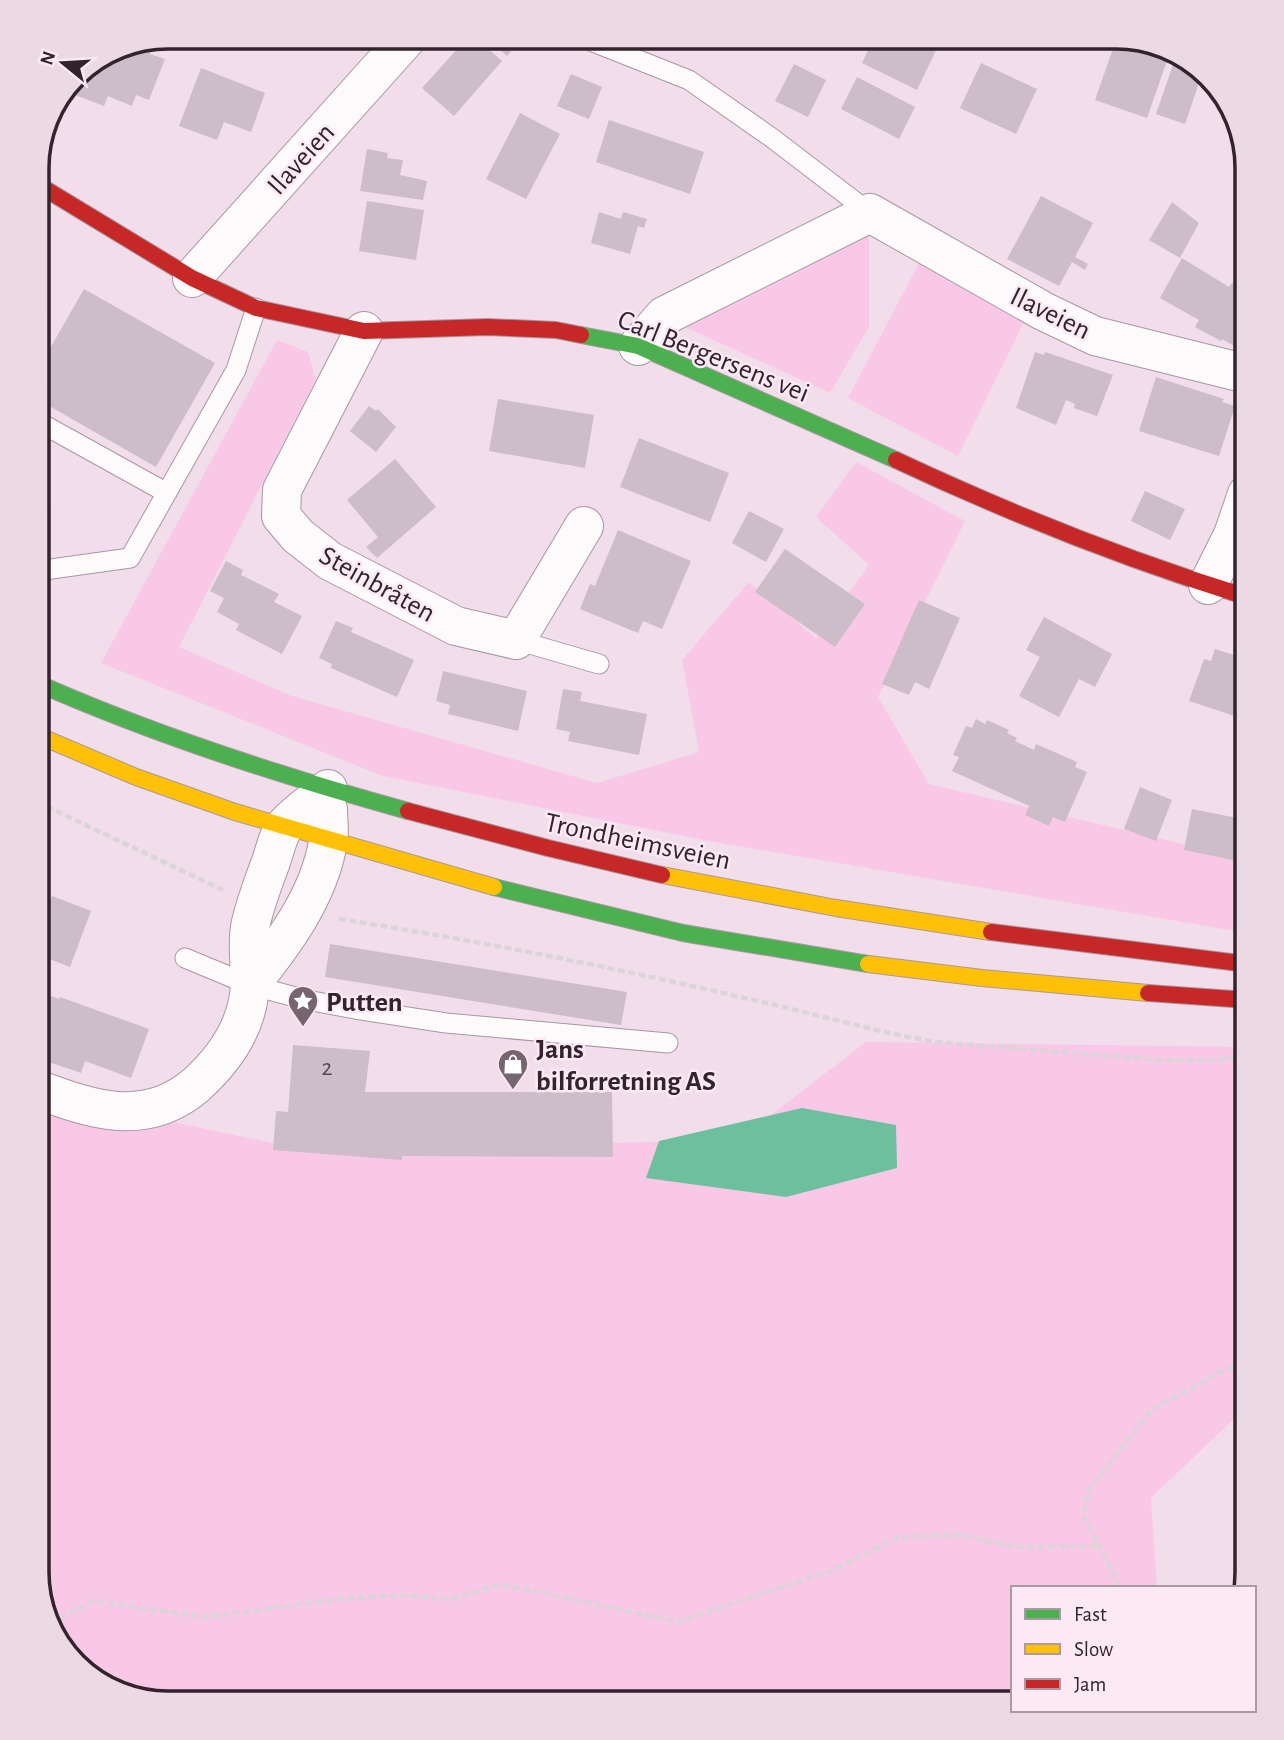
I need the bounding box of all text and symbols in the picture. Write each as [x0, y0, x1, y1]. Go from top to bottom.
north arrow [28, 28, 98, 98]
text: N [37, 49, 59, 67]
street label: Ilaveien [262, 118, 340, 200]
street label: Ilaveien [1006, 282, 1095, 345]
street label: Carl Bergersens vei [613, 306, 813, 408]
street label: Steinbråten [314, 542, 440, 628]
street label: Trondheimsveien [542, 809, 733, 875]
place icon: Putten [286, 984, 320, 1028]
place label: Putten [326, 989, 403, 1017]
place label: Jans bilforretning AS [536, 1036, 716, 1096]
shop icon: Jans bilforretning AS [496, 1047, 530, 1091]
house number: 2 [322, 1056, 333, 1080]
legend [1011, 1586, 1256, 1712]
text: Fast [1074, 1604, 1107, 1625]
text: Slow [1074, 1639, 1113, 1660]
text: Jam [1074, 1674, 1106, 1695]

